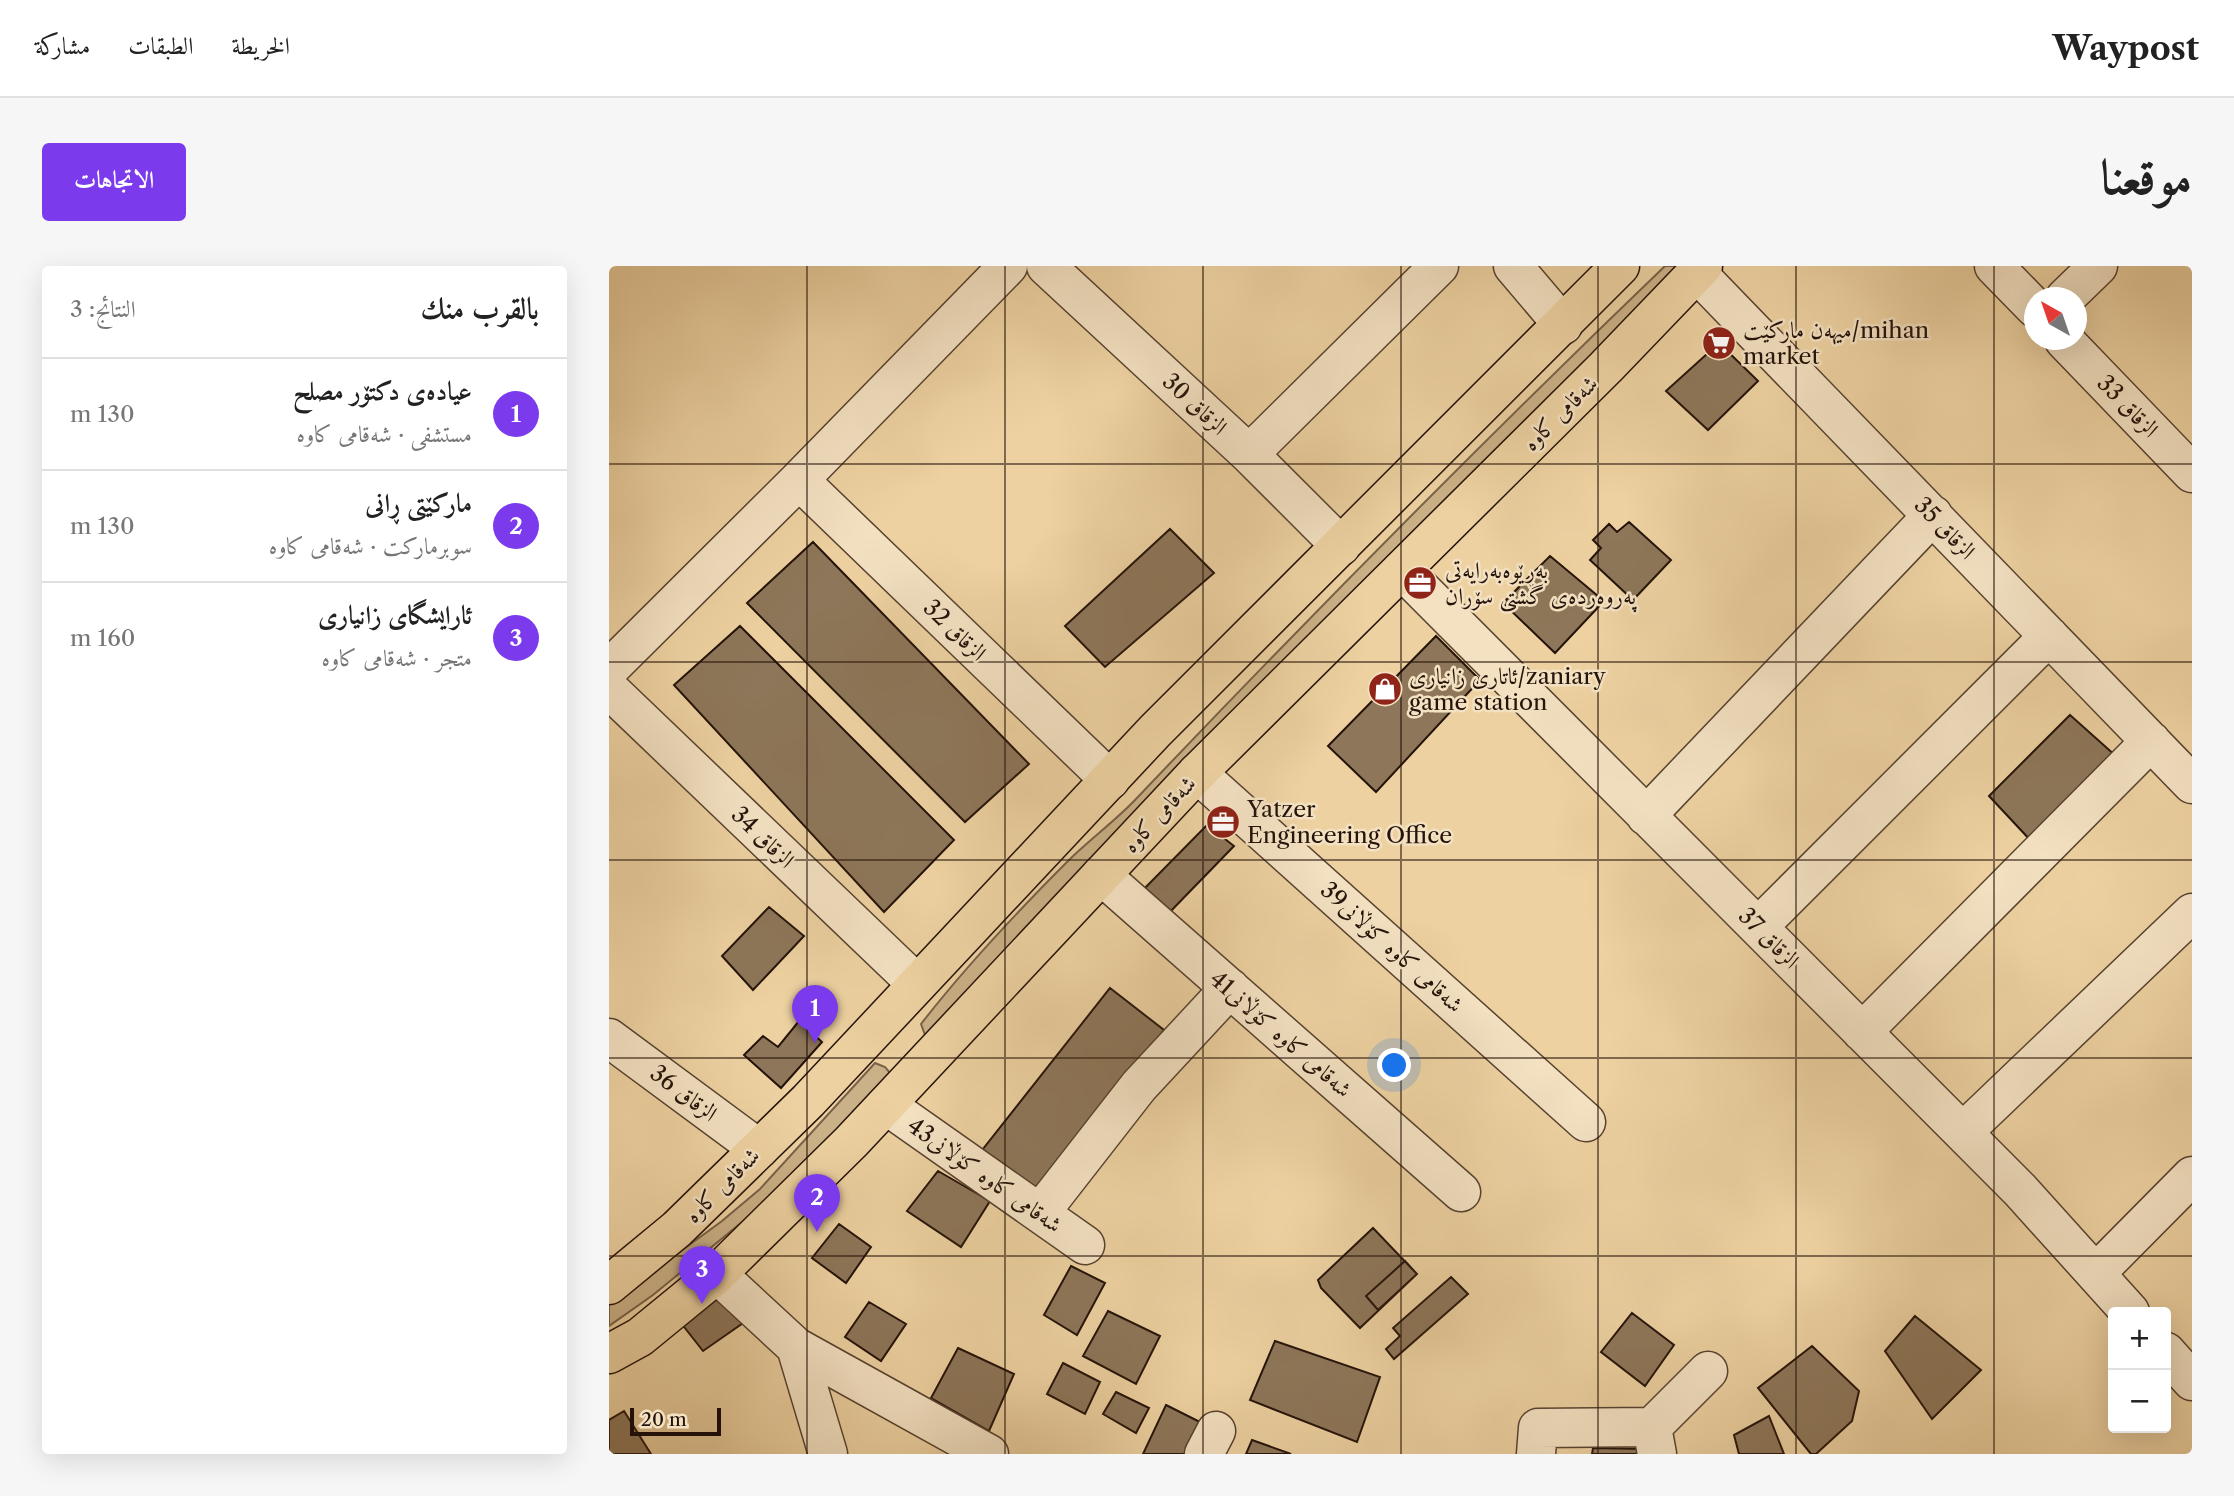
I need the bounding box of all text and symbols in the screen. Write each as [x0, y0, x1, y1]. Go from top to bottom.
text: Waypost [2052, 28, 2199, 69]
text: مشاركة [35, 31, 90, 60]
text: الطبقات [128, 31, 194, 60]
text: الخريطة [232, 31, 290, 60]
button: الاتجاهات [42, 143, 186, 221]
text: موقعنا [2100, 146, 2192, 207]
north arrow [2024, 287, 2087, 350]
text: بالقرب منك [421, 290, 539, 327]
text: النتائج: 3 [70, 295, 136, 323]
place label: میهەن مارکێت/mihan market [1743, 316, 1929, 370]
supermarket icon: میهەن مارکێت/mihan market [1700, 324, 1738, 362]
street label: الزقاق 30 [1157, 367, 1233, 441]
street label: شەقامی کاوە [1516, 369, 1604, 457]
street label: الزقاق 33 [2092, 369, 2164, 443]
text: عیادەی دکتۆر مصلح [293, 375, 472, 407]
text: 130 m [70, 400, 134, 428]
text: 1 [511, 400, 521, 428]
text: مستشفى · شەقامی کاوە [297, 420, 472, 448]
text: مارکێتی ڕانی [365, 487, 472, 519]
street label: الزقاق 35 [1909, 491, 1981, 565]
text: 130 m [70, 512, 134, 540]
text: 2 [509, 512, 523, 540]
text: سوبرماركت · شەقامی کاوە [269, 532, 472, 560]
place label: بەڕێوەبەرایەتی پەروەردەی گشتی سۆران [1445, 556, 1638, 613]
office icon: بەڕێوەبەرایەتی پەروەردەی گشتی سۆران [1401, 564, 1439, 602]
street label: الزقاق 32 [918, 593, 992, 667]
text: ئارایشگای زانیاری [318, 599, 472, 631]
text: 160 m [70, 624, 135, 652]
text: 3 [510, 624, 523, 652]
text: متجر · شەقامی کاوە [322, 644, 472, 672]
place label: ئاتاری زانیاری/zaniary game station [1409, 662, 1606, 716]
shop icon: ئاتاری زانیاری/zaniary game station [1366, 670, 1404, 708]
street label: شەقامی کاوە [1116, 770, 1202, 858]
place label: Yatzer Engineering Office [1246, 795, 1452, 849]
street label: الزقاق 34 [726, 800, 800, 874]
office icon: Yatzer Engineering Office [1204, 803, 1242, 841]
street label: شەقامی کاوە کۆڵانی39 [1314, 876, 1469, 1019]
street label: الزقاق 37 [1733, 902, 1805, 974]
street label: شەقامی کاوە کۆڵانی41 [1204, 965, 1358, 1104]
pin: 1 [792, 985, 838, 1043]
your location [1377, 1048, 1411, 1082]
street label: الزقاق 36 [645, 1059, 723, 1127]
street label: شەقامی کاوە کۆڵانی43 [902, 1111, 1068, 1240]
street label: شەقامی کاوە [678, 1141, 766, 1229]
pin: 2 [794, 1174, 840, 1232]
pin: 3 [679, 1246, 725, 1304]
map controls [2108, 1307, 2171, 1433]
button: + [2108, 1307, 2171, 1370]
button: − [2108, 1370, 2171, 1433]
scale bar [630, 1405, 721, 1437]
text: 20 m [641, 1408, 687, 1431]

